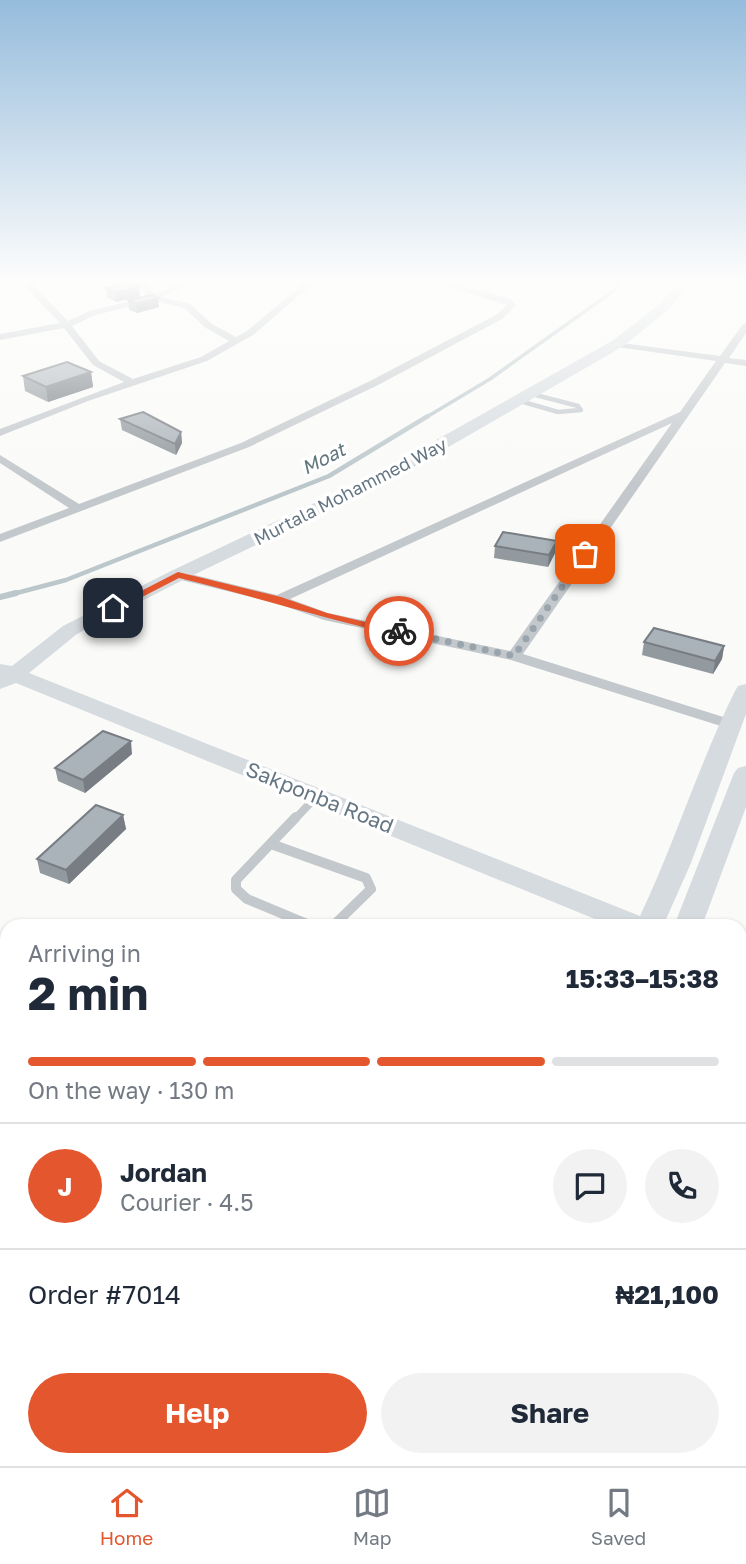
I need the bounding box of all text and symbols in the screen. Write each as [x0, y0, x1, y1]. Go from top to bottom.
street label: Murtala Mohammed Way [250, 433, 450, 549]
water label: Moat [297, 436, 351, 479]
pin [555, 524, 615, 584]
icon: bag [566, 535, 604, 573]
pin [83, 578, 143, 638]
icon: home [94, 589, 132, 627]
courier [364, 596, 434, 666]
icon: bike [380, 612, 418, 650]
street label: Sakponba Road [242, 756, 398, 838]
text: Arriving in [28, 939, 141, 967]
text: 15:33–15:38 [566, 963, 719, 994]
text: 2 min [28, 965, 148, 1020]
text: On the way · 130 m [28, 1076, 234, 1104]
button: chat [553, 1149, 627, 1223]
button: phone [645, 1149, 719, 1223]
text: Jordan [120, 1157, 207, 1188]
text: J [58, 1171, 72, 1202]
text: Courier · 4.5 [120, 1188, 253, 1216]
text: Order #7014 [28, 1279, 181, 1310]
text: ₦21,100 [615, 1279, 719, 1310]
button: Help [28, 1373, 367, 1453]
button: Share [381, 1373, 719, 1453]
tab: Home [100, 1484, 153, 1549]
tab: Map [353, 1484, 391, 1549]
tab: Saved [591, 1484, 646, 1549]

